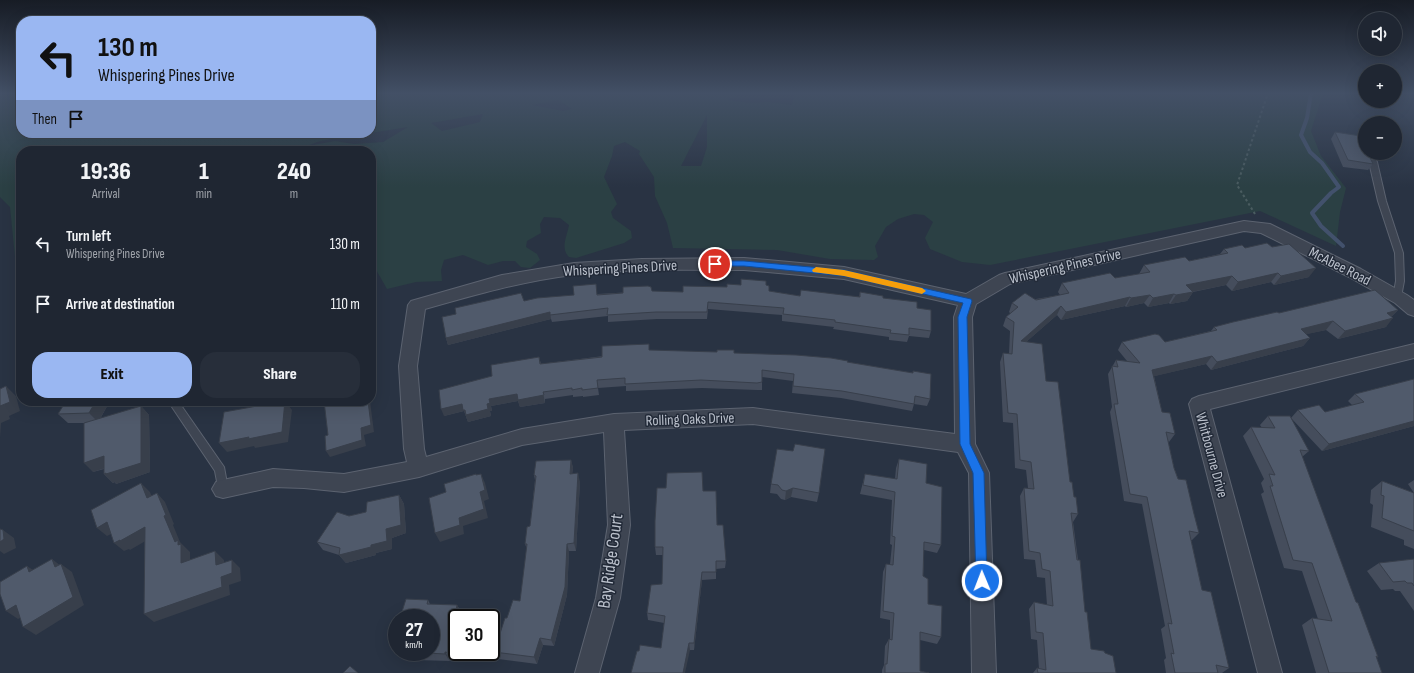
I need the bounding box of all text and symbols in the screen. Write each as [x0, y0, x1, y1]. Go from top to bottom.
map controls [1358, 12, 1402, 160]
button: sound [1358, 12, 1402, 56]
text: 130 m [98, 31, 158, 64]
icon: left [32, 32, 84, 84]
button: + [1358, 64, 1402, 108]
text: Whispering Pines Drive [98, 65, 235, 86]
icon: arrive [65, 108, 87, 130]
text: Then [32, 110, 57, 129]
button: − [1358, 116, 1402, 160]
text: 19:36 [81, 157, 131, 186]
text: 1 [199, 157, 209, 186]
text: 240 [277, 157, 311, 186]
text: Arrival [92, 186, 120, 202]
text: min [196, 186, 212, 202]
text: m [290, 186, 298, 202]
text: Turn left [66, 227, 111, 246]
icon: left [32, 233, 54, 255]
text: 130 m [330, 235, 360, 254]
street label: McAbee Road [1306, 243, 1374, 290]
street label: Whispering Pines Drive [1007, 244, 1123, 289]
text: Whispering Pines Drive [66, 246, 165, 262]
pin [698, 247, 732, 281]
icon: arrive [704, 253, 726, 275]
street label: Whispering Pines Drive [563, 256, 677, 281]
icon: arrive [32, 293, 54, 315]
text: Arrive at destination [66, 295, 175, 314]
text: 110 m [331, 295, 360, 314]
button: Exit [32, 352, 192, 398]
button: Share [200, 352, 360, 398]
street label: Rolling Oaks Drive [645, 408, 735, 431]
street label: Whitbourne Drive [1191, 410, 1232, 500]
street label: Bay Ridge Court [593, 512, 628, 610]
position arrow [961, 560, 1003, 602]
speed limit sign: 30 [448, 609, 500, 661]
text: 27 [405, 618, 423, 642]
text: km/h [405, 639, 423, 651]

